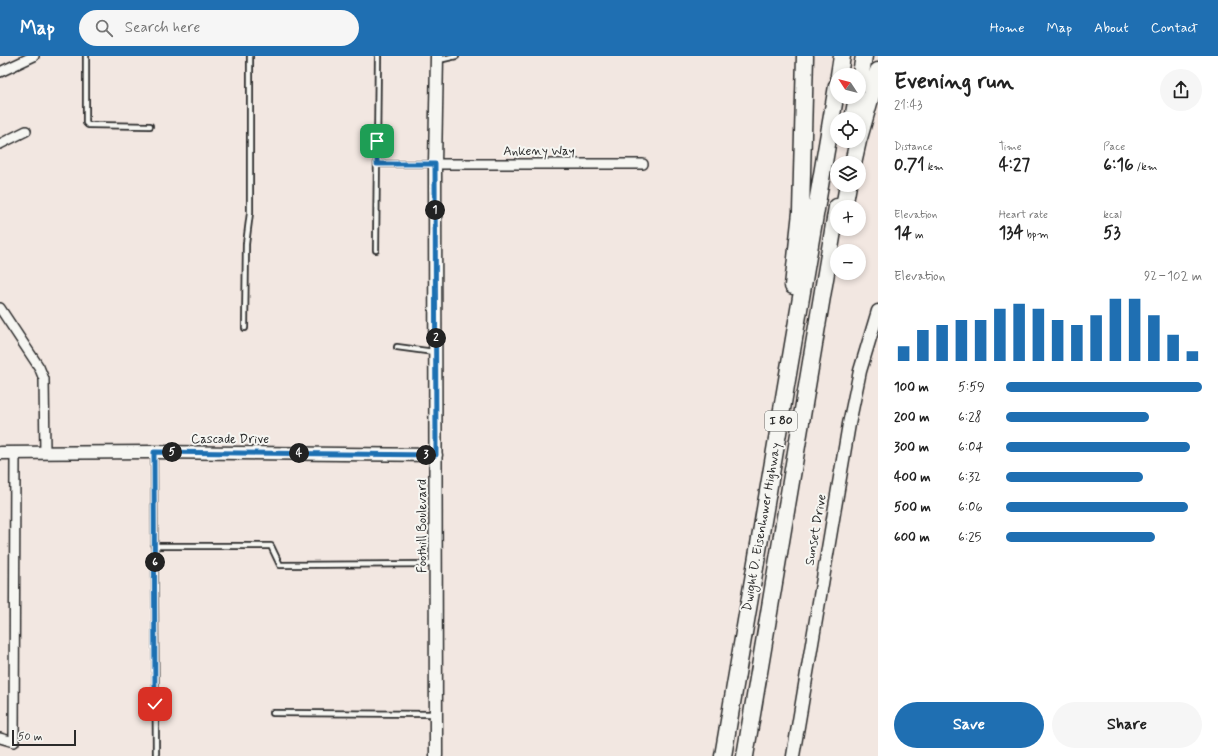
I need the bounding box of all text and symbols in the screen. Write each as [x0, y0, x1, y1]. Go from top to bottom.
search box [79, 10, 359, 46]
text: Map [20, 16, 55, 41]
icon: search [93, 17, 115, 39]
text: Search here [125, 18, 200, 38]
text: Home [990, 19, 1024, 37]
text: Map [1046, 19, 1072, 37]
text: About [1094, 19, 1129, 37]
text: Contact [1151, 19, 1198, 37]
north arrow [830, 68, 866, 104]
map controls [830, 68, 866, 280]
text: Evening run [894, 68, 1014, 96]
button: share [1160, 69, 1202, 111]
text: 21:43 [894, 97, 923, 114]
button: locate [830, 112, 866, 148]
pin [360, 124, 394, 158]
icon: arrive [366, 130, 388, 152]
text: Distance [894, 140, 933, 154]
text: Time [999, 140, 1022, 154]
text: Pace [1103, 140, 1125, 154]
street label: Ankeny Way [503, 143, 575, 160]
text: 0.71 [894, 154, 925, 176]
text: 4:27 [999, 154, 1030, 176]
text: 6:16 [1103, 154, 1134, 176]
button: layers [830, 156, 866, 192]
text: km [925, 160, 944, 174]
text: /km [1134, 160, 1157, 174]
pin: 1 [425, 200, 445, 220]
button: + [830, 200, 866, 236]
text: 1 [433, 203, 437, 217]
text: Elevation [894, 208, 937, 222]
text: Heart rate [999, 208, 1048, 222]
text: kcal [1103, 208, 1122, 222]
text: 14 [894, 222, 912, 244]
text: 134 [999, 222, 1023, 244]
text: 53 [1103, 222, 1121, 244]
text: m [912, 228, 924, 242]
text: bpm [1023, 228, 1049, 242]
button: − [830, 244, 866, 280]
text: Elevation [894, 268, 945, 285]
text: 92–102 m [1144, 268, 1202, 285]
pin: 2 [426, 328, 446, 348]
text: 2 [433, 331, 439, 345]
text: 100 m [894, 379, 929, 396]
text: 5:59 [958, 379, 985, 396]
text: 200 m [894, 409, 929, 426]
text: 6:28 [958, 409, 982, 426]
road number: I 80 [765, 411, 797, 431]
street label: Cascade Drive [191, 431, 269, 448]
text: 300 m [894, 439, 929, 456]
text: 6:04 [958, 439, 983, 456]
street label: Dwight D. Eisenhower Highway [739, 441, 786, 613]
pin: 5 [162, 442, 182, 462]
pin: 4 [289, 443, 309, 463]
text: 5 [169, 445, 175, 459]
pin: 3 [416, 445, 436, 465]
text: 4 [296, 446, 302, 460]
text: 3 [424, 448, 428, 462]
text: 400 m [894, 469, 931, 486]
text: 6:32 [958, 469, 981, 486]
street label: Foothill Boulevard [414, 479, 431, 573]
street label: Sunset Drive [801, 493, 831, 567]
text: 500 m [894, 499, 931, 516]
text: 6:06 [958, 499, 983, 516]
text: 600 m [894, 529, 930, 546]
text: 6:25 [958, 529, 981, 546]
pin: 6 [145, 552, 165, 572]
text: 6 [152, 555, 158, 569]
pin [138, 687, 172, 721]
icon: check [144, 693, 166, 715]
button: Save [894, 702, 1044, 748]
button: Share [1052, 702, 1202, 748]
scale bar [12, 728, 76, 747]
text: 50 m [18, 730, 43, 744]

